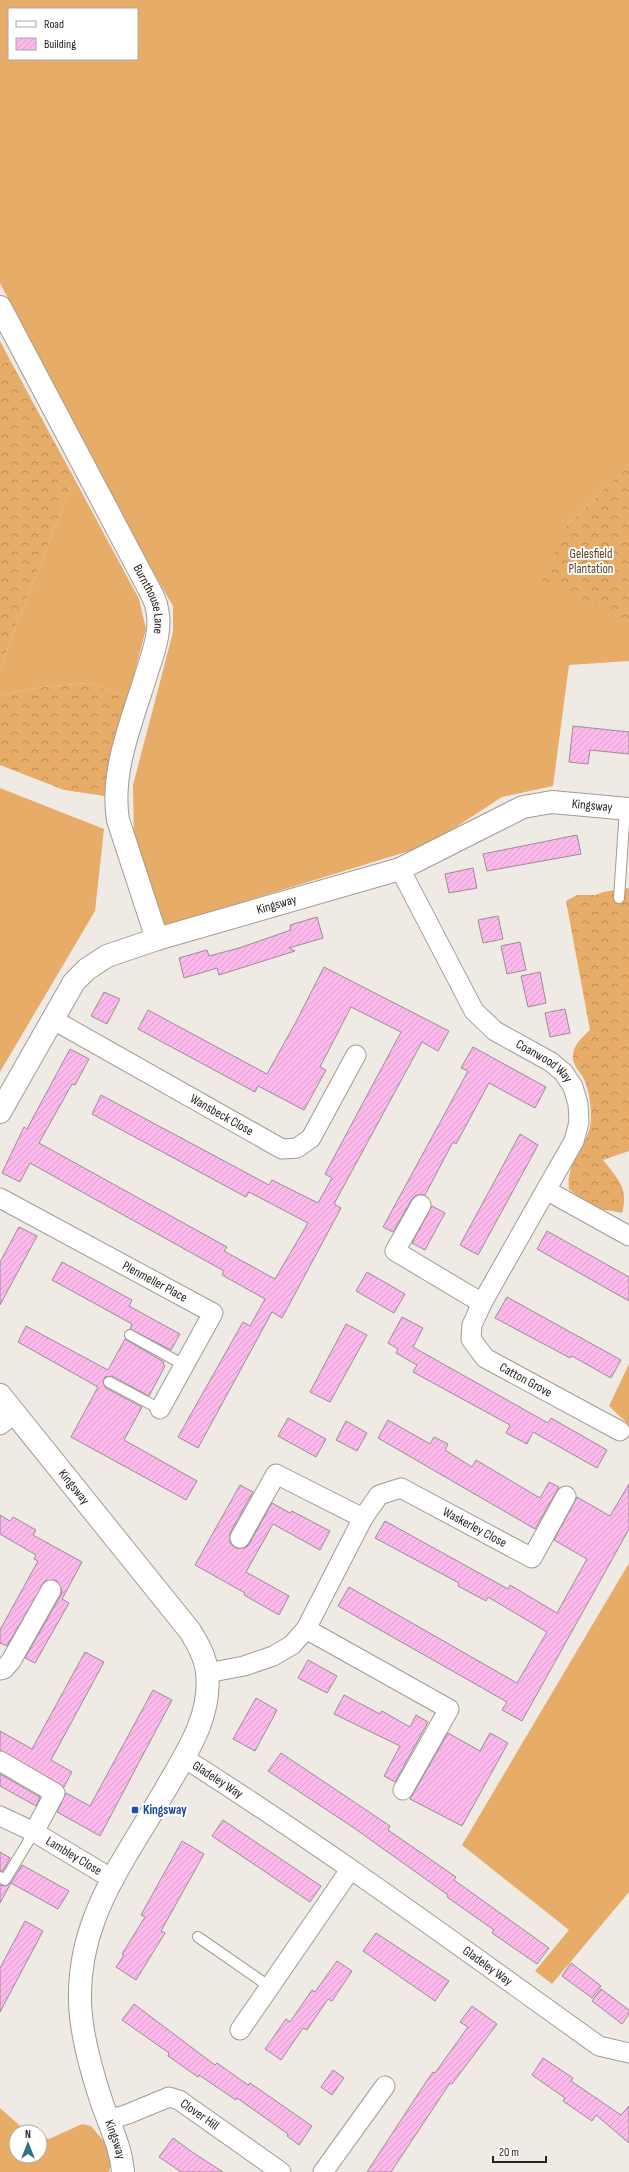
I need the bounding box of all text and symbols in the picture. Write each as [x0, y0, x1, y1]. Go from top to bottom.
legend [8, 8, 138, 60]
text: Road [44, 17, 64, 32]
text: Building [44, 37, 76, 52]
park label: Gelesfield Plantation [569, 546, 613, 577]
street label: Burnthouse Lane [129, 562, 166, 635]
street label: Kingsway [571, 796, 613, 815]
street label: Kingsway [255, 891, 298, 918]
street label: Coanwood Way [513, 1036, 576, 1086]
street label: Wansbeck Close [187, 1091, 256, 1139]
street label: Plenmeller Place [120, 1258, 190, 1306]
street label: Catton Grove [497, 1359, 555, 1401]
street label: Kingsway [55, 1466, 93, 1508]
street label: Waskerley Close [440, 1504, 509, 1551]
street label: Gladeley Way [189, 1757, 246, 1802]
place label: Kingsway [143, 1802, 187, 1818]
marker: Kingsway [130, 1805, 140, 1815]
street label: Lambley Close [43, 1833, 105, 1879]
street label: Gladeley Way [460, 1943, 515, 1989]
street label: Clover Hill [177, 2095, 222, 2134]
street label: Kingsway [101, 2117, 129, 2161]
north arrow [8, 2124, 48, 2164]
text: N [25, 2128, 31, 2141]
scale bar [493, 2138, 546, 2164]
text: 20 m [499, 2145, 519, 2160]

